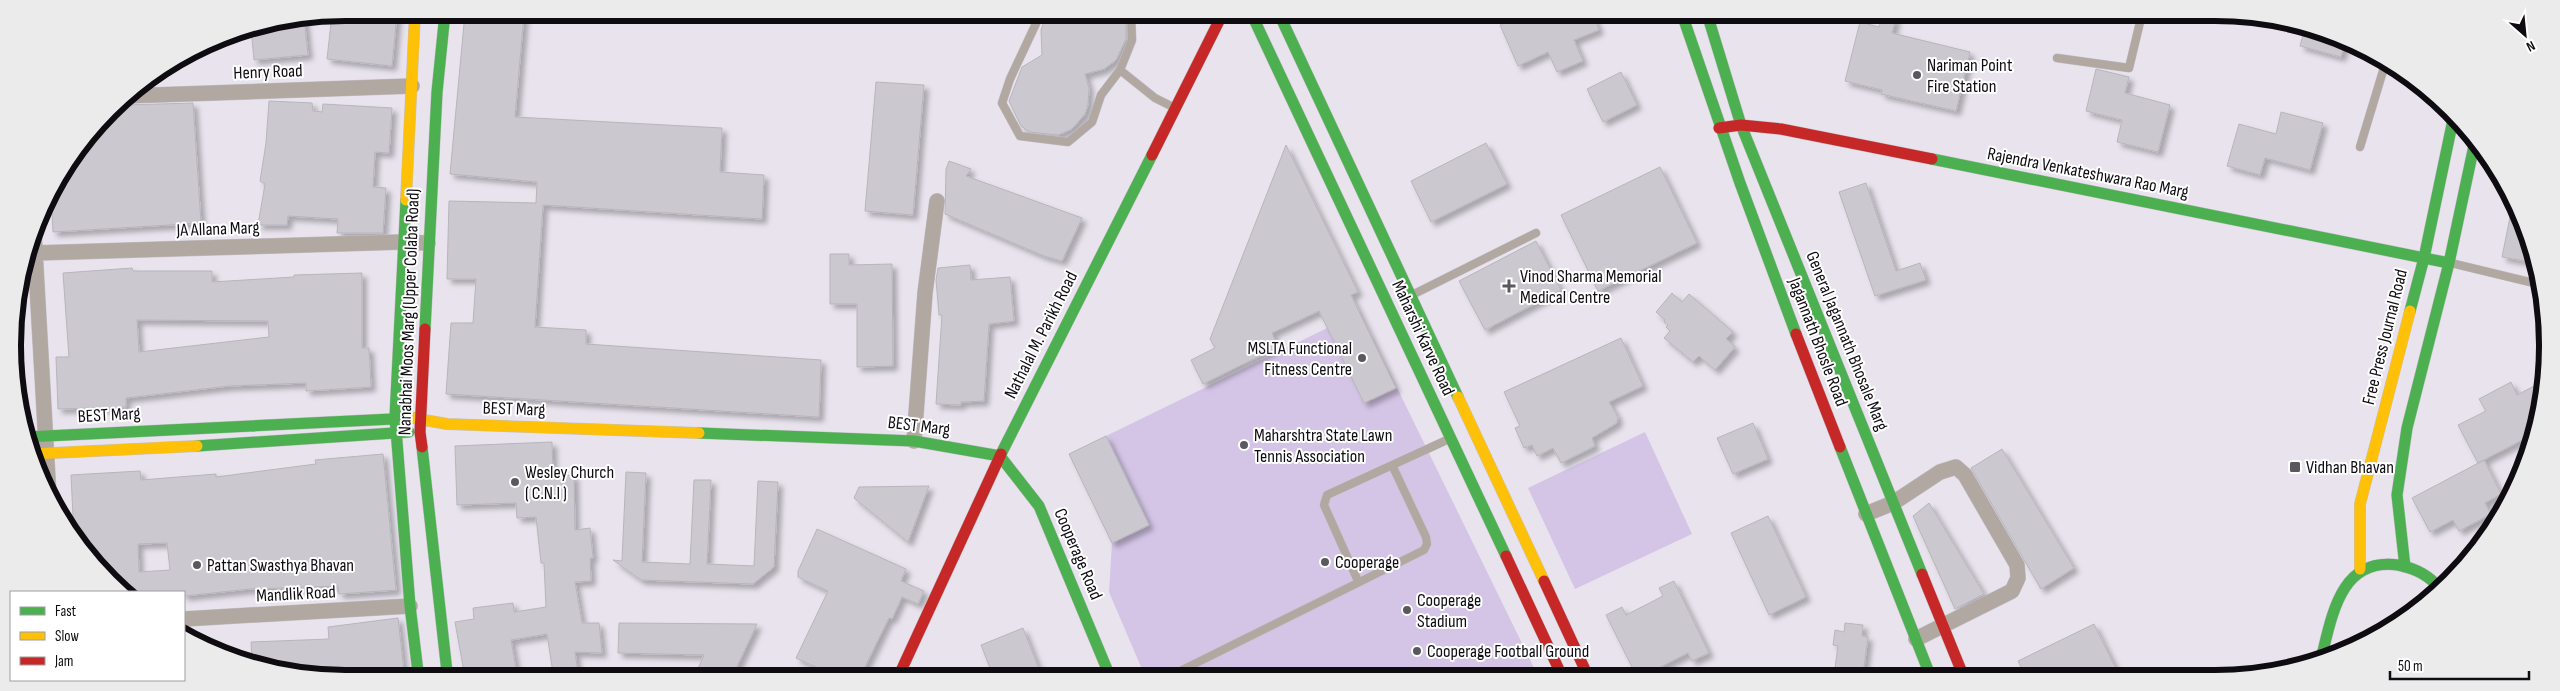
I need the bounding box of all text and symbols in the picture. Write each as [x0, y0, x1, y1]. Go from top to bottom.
north arrow [2500, 10, 2550, 60]
text: N [2523, 37, 2538, 55]
place label: Nariman Point Fire Station [1927, 55, 2013, 97]
street label: Henry Road [233, 60, 303, 84]
marker: Nariman Point Fire Station [1911, 69, 1923, 81]
street label: Rajendra Venkateshwara Rao Marg [1986, 143, 2190, 203]
street label: Nanabhai Moos Marg (Upper Colaba Road) [394, 188, 424, 436]
street label: JA Allana Marg [175, 217, 260, 241]
street label: General Jagannath Bhosale Marg [1801, 248, 1893, 434]
place label: Vinod Sharma Memorial Medical Centre [1520, 266, 1662, 308]
street label: Free Press Journal Road [2358, 267, 2412, 407]
street label: Nathalal M. Parikh Road [1000, 268, 1082, 402]
street label: Jagannath Bhosle Road [1783, 274, 1852, 409]
street label: Maharshi Karve Road [1387, 277, 1459, 399]
marker: Vinod Sharma Memorial Medical Centre [1502, 279, 1516, 293]
place label: MSLTA Functional Fitness Centre [1248, 338, 1352, 380]
marker: MSLTA Functional Fitness Centre [1356, 352, 1368, 364]
street label: BEST Marg [482, 397, 546, 421]
street label: BEST Marg [77, 403, 141, 427]
street label: BEST Marg [887, 412, 951, 440]
place label: Maharshtra State Lawn Tennis Association [1254, 425, 1392, 467]
marker: Maharshtra State Lawn Tennis Association [1238, 439, 1250, 451]
place label: Vidhan Bhavan [2306, 457, 2394, 478]
marker: Vidhan Bhavan [2288, 460, 2302, 474]
place label: Wesley Church ( C.N.I ) [525, 462, 614, 504]
marker: Wesley Church ( C.N.I ) [509, 476, 521, 488]
street label: Cooperage Road [1049, 505, 1107, 603]
place label: Cooperage [1335, 552, 1399, 573]
place label: Pattan Swasthya Bhavan [207, 555, 354, 576]
marker: Cooperage [1319, 556, 1331, 568]
marker: Pattan Swasthya Bhavan [191, 559, 203, 571]
street label: Mandlik Road [256, 581, 336, 607]
place label: Cooperage Stadium [1417, 590, 1481, 632]
legend [10, 591, 185, 681]
text: Fast [55, 602, 77, 621]
marker: Cooperage Stadium [1401, 604, 1413, 616]
text: Slow [55, 627, 79, 646]
place label: Cooperage Football Ground [1427, 641, 1589, 662]
marker: Cooperage Football Ground [1411, 645, 1423, 657]
scale bar [2390, 648, 2529, 680]
text: Jam [54, 652, 73, 671]
text: 50 m [2398, 657, 2423, 676]

